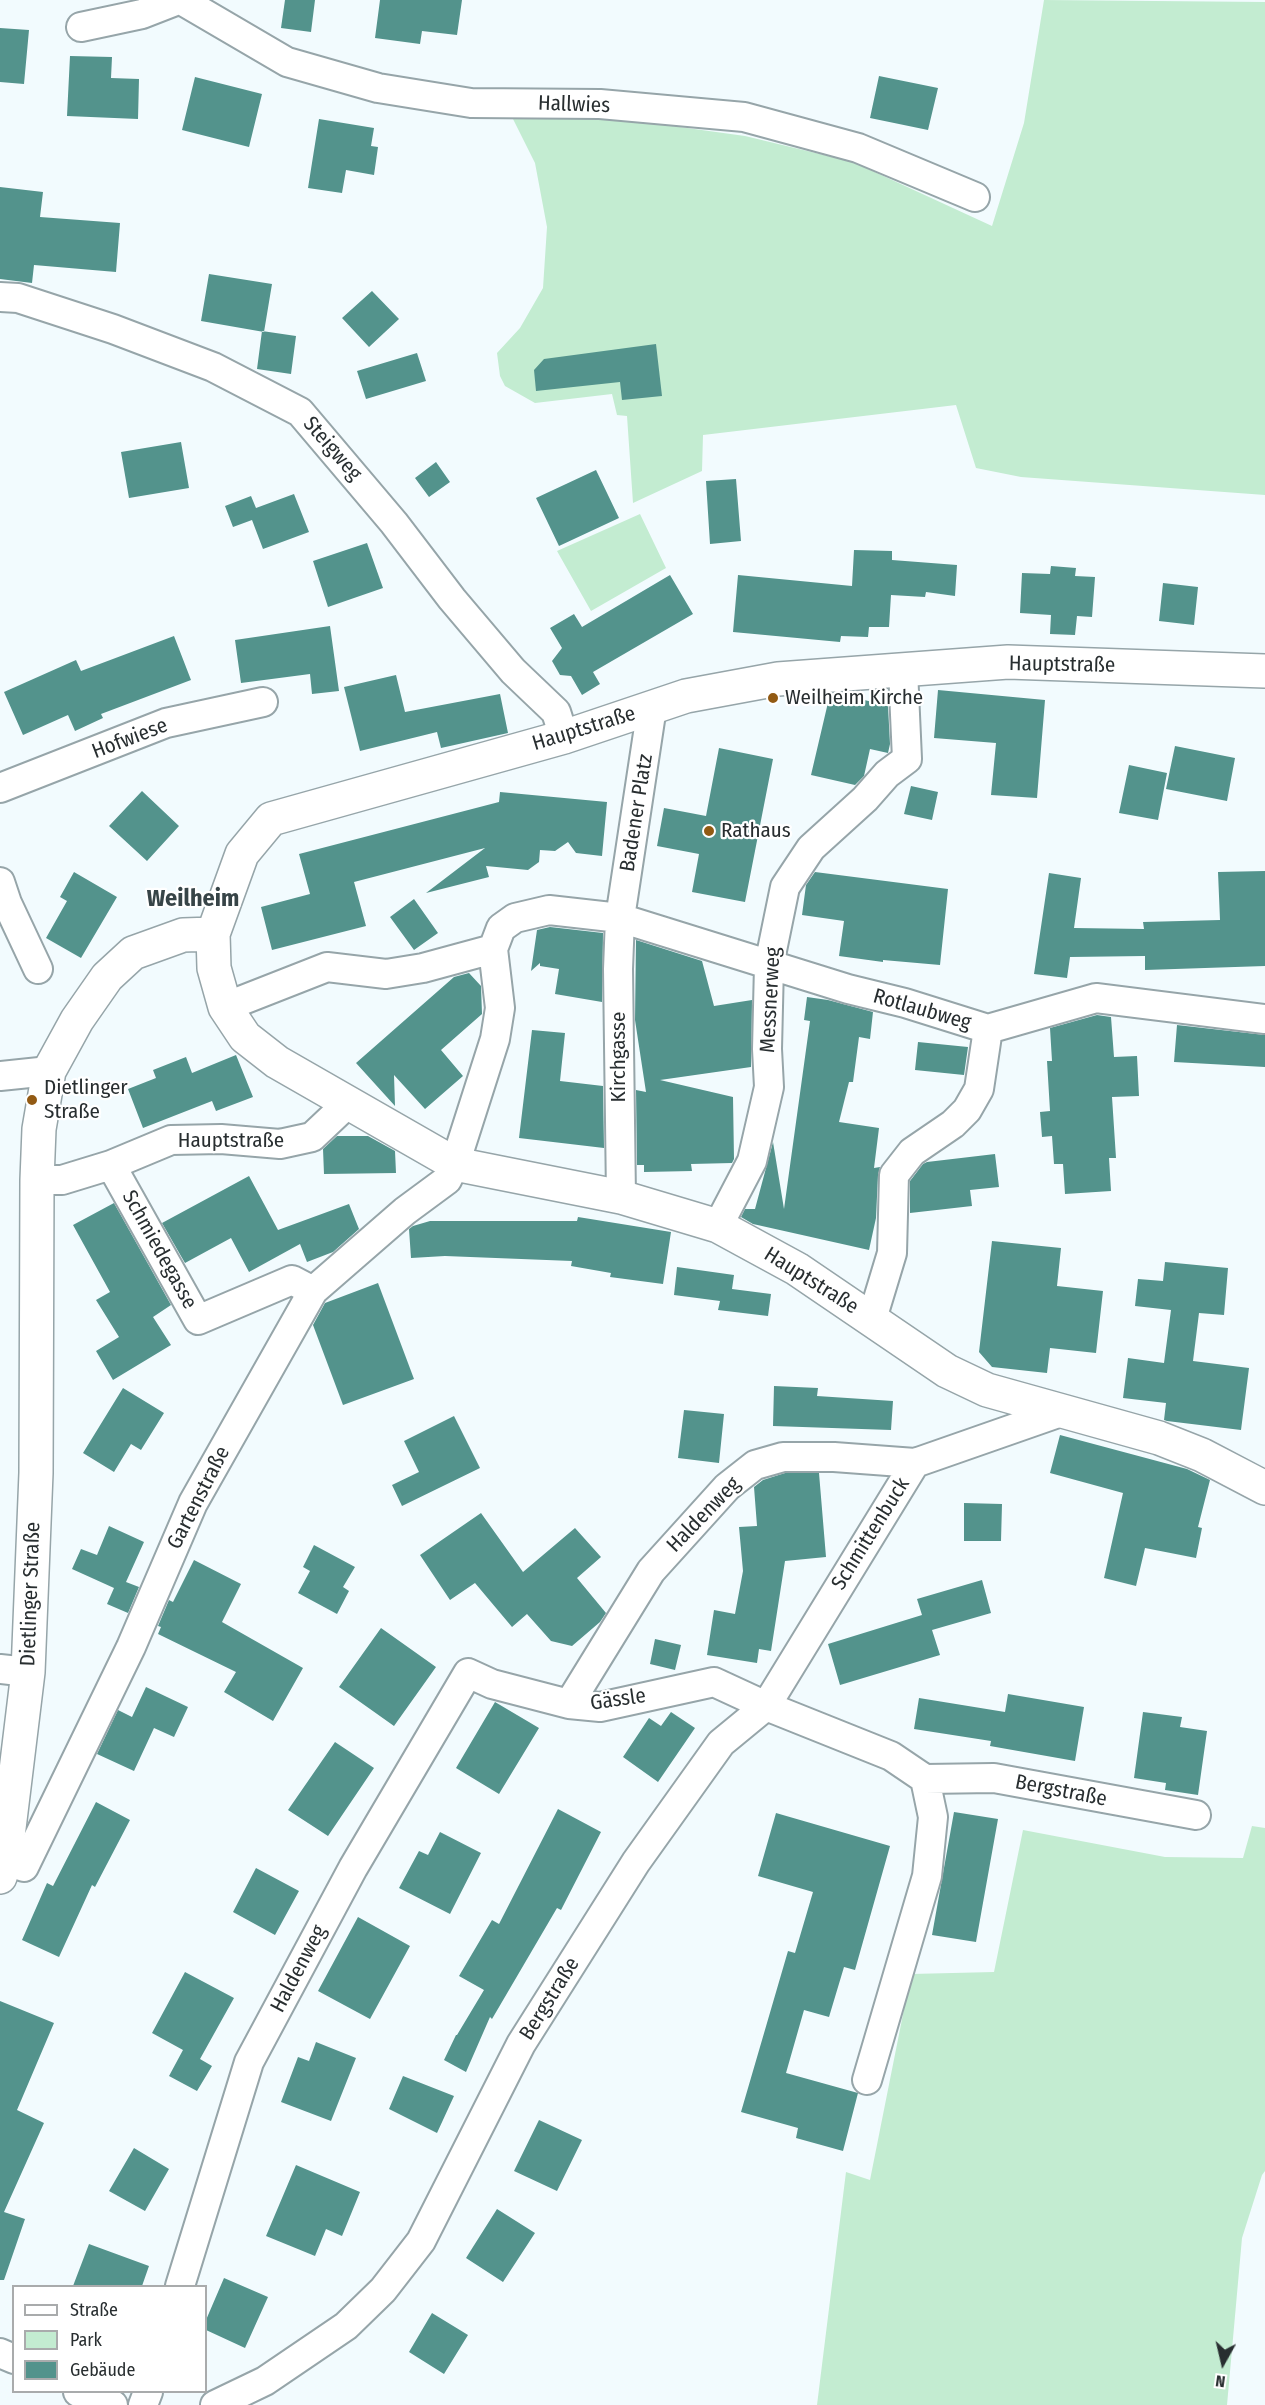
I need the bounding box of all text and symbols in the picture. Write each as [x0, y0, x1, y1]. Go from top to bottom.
street label: Hallwies [537, 91, 611, 119]
street label: Steigweg [297, 412, 367, 486]
street label: Hauptstraße [1009, 651, 1115, 679]
place label: Weilheim Kirche [785, 685, 923, 711]
marker: Weilheim Kirche [766, 691, 780, 705]
street label: Hauptstraße [529, 701, 639, 757]
street label: Hofwiese [89, 713, 171, 765]
street label: Badener Platz [615, 752, 659, 874]
place label: Rathaus [721, 818, 791, 844]
marker: Rathaus [702, 824, 716, 838]
district label: Weilheim [147, 885, 239, 913]
street label: Messnerweg [756, 947, 786, 1053]
street label: Rotlaubweg [870, 984, 974, 1036]
street label: Kirchgasse [606, 1012, 632, 1102]
place label: Dietlinger Straße [44, 1075, 128, 1125]
marker: Dietlinger Straße [25, 1093, 39, 1107]
street label: Hauptstraße [178, 1128, 284, 1154]
street label: Schmiedegasse [116, 1186, 202, 1314]
street label: Hauptstraße [759, 1242, 863, 1320]
street label: Gartenstraße [162, 1442, 236, 1554]
street label: Haldenweg [662, 1472, 746, 1558]
street label: Schmittenbuck [826, 1473, 916, 1595]
street label: Dietlinger Straße [16, 1521, 46, 1667]
street label: Gässle [589, 1684, 647, 1716]
street label: Bergstraße [1013, 1770, 1109, 1812]
street label: Haldenweg [266, 1921, 332, 2017]
street label: Bergstraße [515, 1953, 585, 2045]
legend [12, 2285, 207, 2393]
text: Straße [70, 2299, 118, 2321]
text: Park [70, 2329, 102, 2351]
north arrow [1193, 2333, 1253, 2393]
text: Gebäude [70, 2359, 135, 2381]
text: N [1214, 2371, 1226, 2391]

